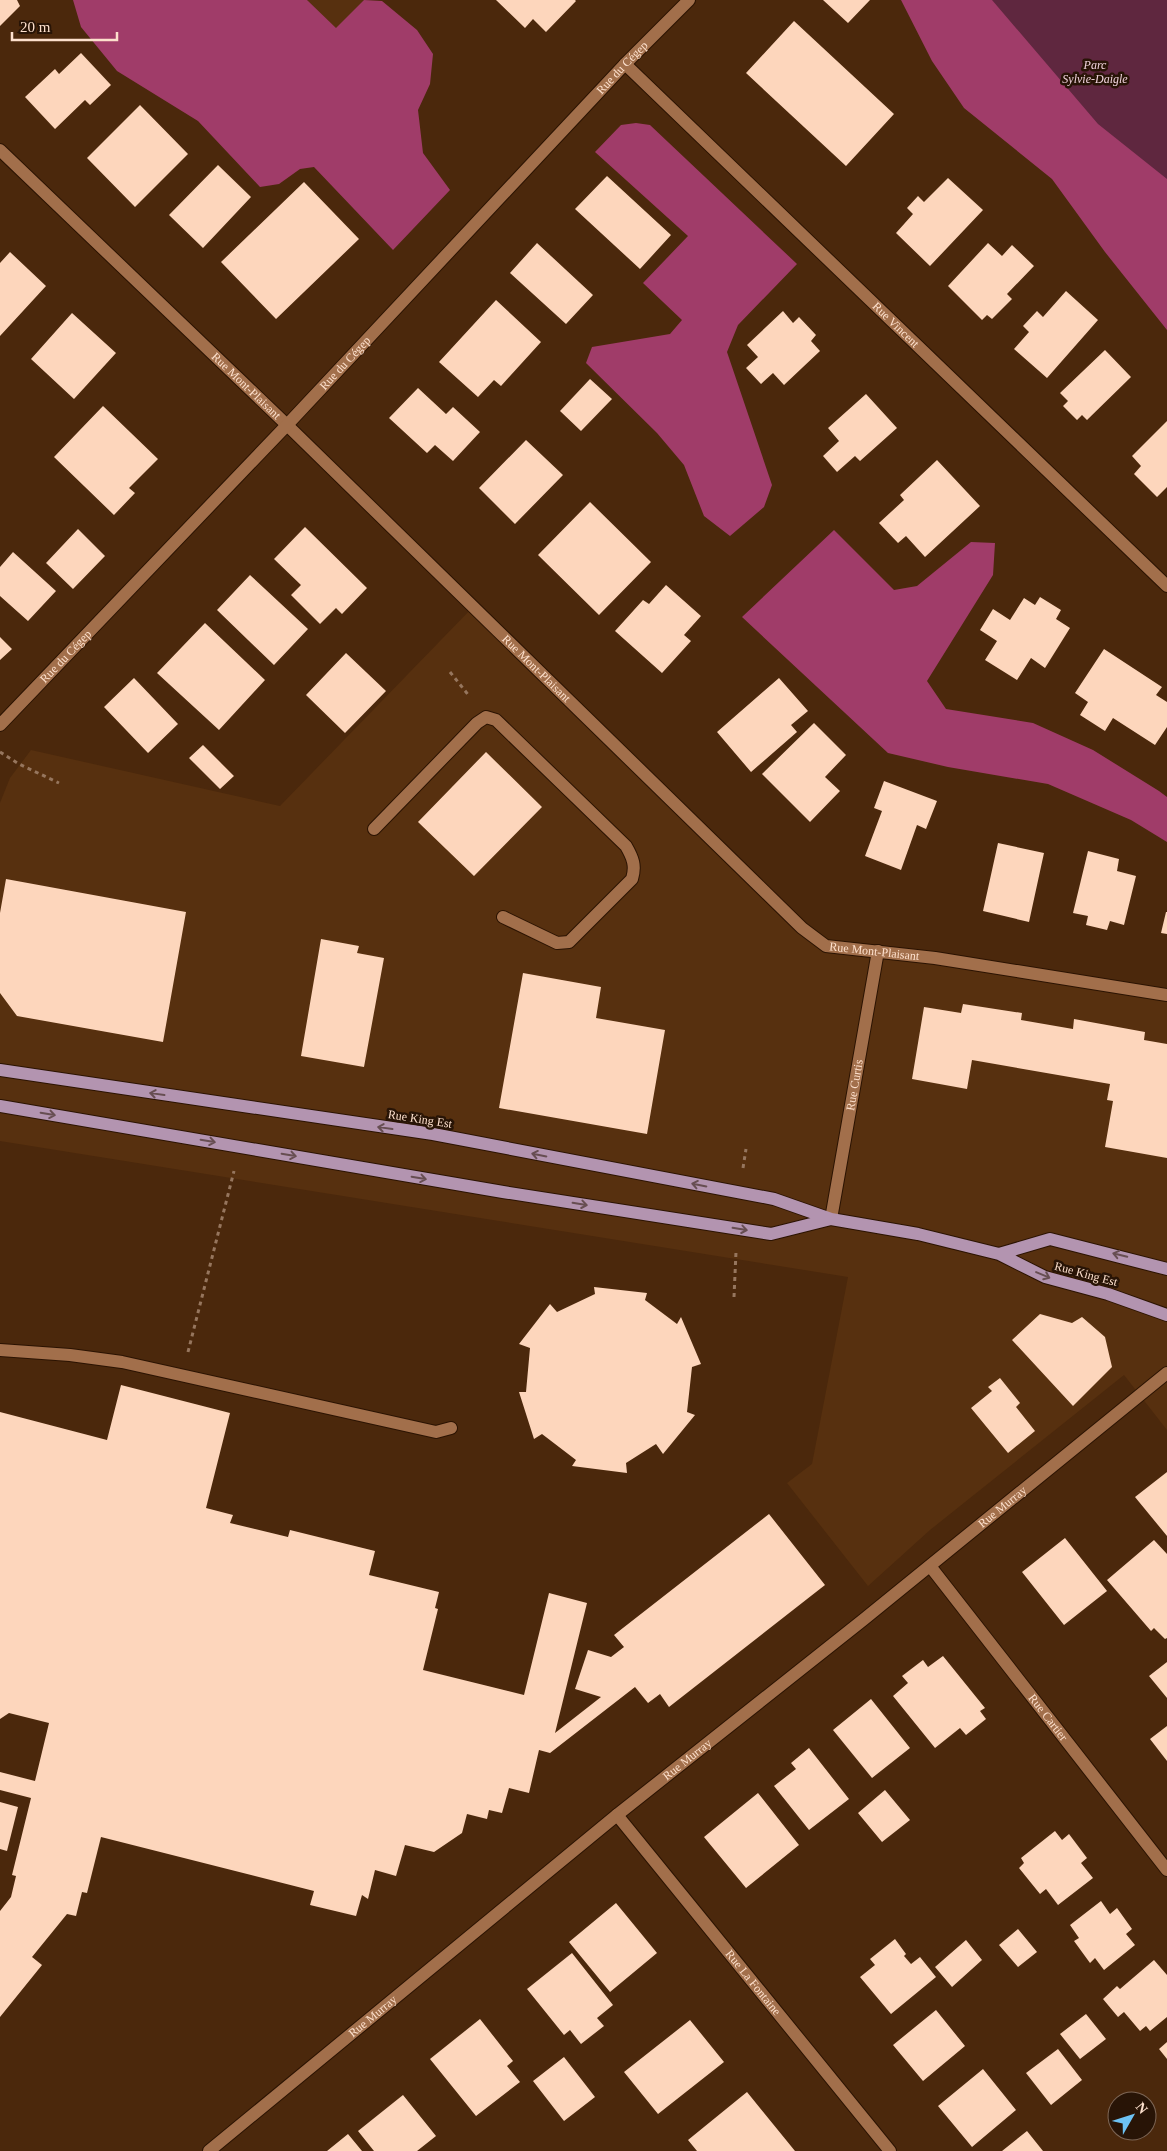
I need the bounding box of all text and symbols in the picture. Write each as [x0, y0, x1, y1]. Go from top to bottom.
scale bar [12, 10, 118, 42]
text: 20 m [20, 19, 51, 35]
street label: Rue du Cégep [593, 38, 651, 97]
park label: Parc Sylvie-Daigle [1062, 58, 1128, 86]
street label: Rue Vincent [870, 299, 923, 351]
street label: Rue du Cégep [317, 333, 373, 393]
street label: Rue Mont-Plaisant [209, 350, 284, 423]
street label: Rue du Cégep [37, 627, 94, 686]
street label: Rue Mont-Plaisant [499, 632, 574, 706]
street label: Rue Mont-Plaisant [829, 939, 921, 963]
street label: Rue Curtis [843, 1058, 866, 1112]
one-way arrow [149, 1088, 165, 1098]
street label: Rue King Est [387, 1107, 454, 1131]
one-way arrow [40, 1109, 56, 1119]
one-way arrow [377, 1122, 393, 1132]
one-way arrow [200, 1137, 216, 1147]
one-way arrow [532, 1149, 548, 1159]
one-way arrow [281, 1150, 297, 1160]
one-way arrow [411, 1173, 427, 1183]
one-way arrow [691, 1180, 707, 1189]
one-way arrow [571, 1199, 587, 1209]
one-way arrow [732, 1224, 748, 1234]
one-way arrow [1113, 1250, 1129, 1260]
street label: Rue King Est [1053, 1259, 1120, 1289]
one-way arrow [1035, 1271, 1050, 1281]
street label: Rue Murray [975, 1483, 1029, 1531]
street label: Rue Cartier [1025, 1691, 1071, 1744]
street label: Rue Murray [660, 1736, 714, 1783]
street label: Rue La Fontaine [723, 1947, 784, 2018]
street label: Rue Murray [346, 1992, 400, 2040]
north arrow [1107, 2091, 1157, 2141]
text: N [1133, 2099, 1151, 2117]

